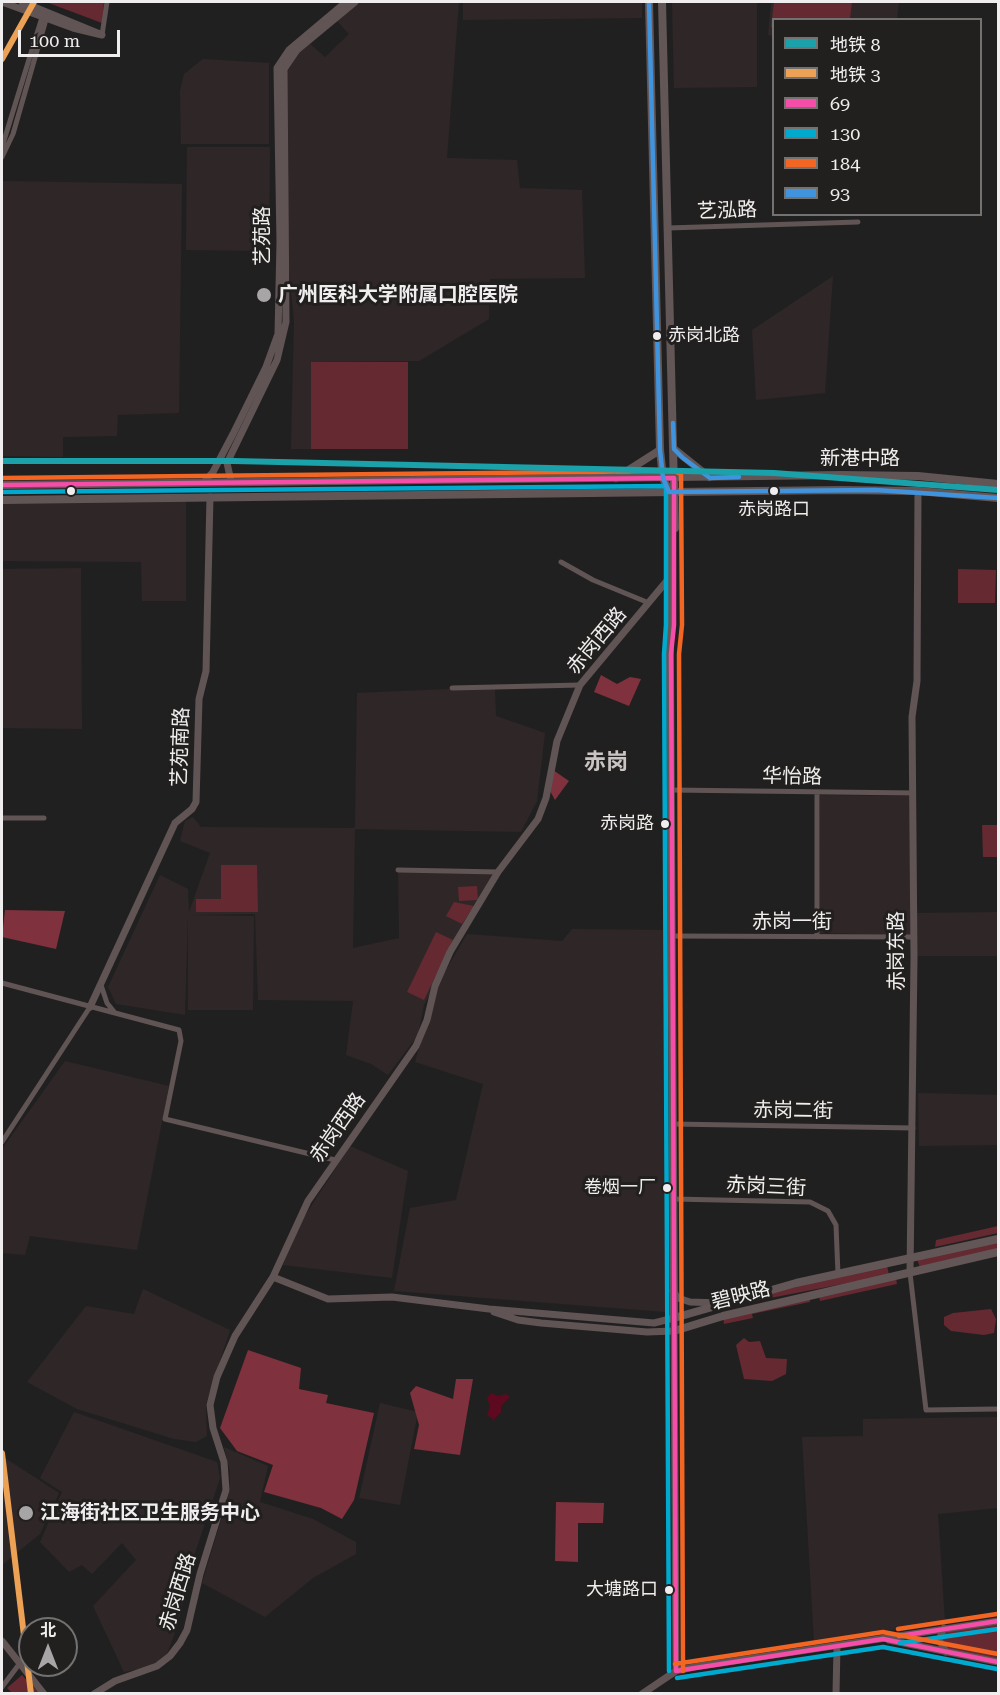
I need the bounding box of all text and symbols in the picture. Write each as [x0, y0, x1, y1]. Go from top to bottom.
scale bar [21, 18, 123, 56]
legend [772, 18, 982, 216]
text: 100 m [29, 30, 80, 51]
text: 地铁 8 [830, 34, 881, 55]
text: 地铁 3 [830, 64, 881, 85]
text: 69 [830, 93, 850, 114]
text: 130 [830, 123, 860, 144]
text: 184 [830, 153, 860, 174]
text: 93 [830, 183, 850, 204]
street label: 艺泓路 [697, 198, 757, 224]
street label: 艺苑路 [251, 206, 275, 266]
place label: 广州医科大学附属口腔医院 [278, 283, 518, 307]
marker: 广州医科大学附属口腔医院 [255, 286, 273, 304]
place label: 赤岗北路 [668, 325, 740, 347]
marker: 赤岗北路 [651, 330, 663, 342]
street label: 新港中路 [820, 447, 900, 471]
unlabelled marker [65, 485, 77, 497]
marker: 赤岗路口 [768, 485, 780, 497]
place label: 赤岗路口 [738, 499, 810, 521]
street label: 赤岗西路 [562, 603, 632, 679]
street label: 艺苑南路 [168, 707, 194, 787]
district label: 赤岗 [584, 750, 628, 776]
street label: 华怡路 [762, 764, 822, 790]
place label: 赤岗路 [600, 813, 654, 835]
marker: 赤岗路 [659, 818, 671, 830]
street label: 赤岗一街 [752, 910, 832, 934]
street label: 赤岗东路 [885, 911, 909, 991]
street label: 赤岗西路 [305, 1088, 371, 1168]
street label: 赤岗二街 [753, 1098, 833, 1124]
street label: 赤岗三街 [725, 1173, 807, 1201]
place label: 卷烟一厂 [584, 1177, 656, 1199]
marker: 卷烟一厂 [661, 1182, 673, 1194]
street label: 碧映路 [709, 1277, 773, 1315]
place label: 江海街社区卫生服务中心 [40, 1501, 260, 1525]
marker: 江海街社区卫生服务中心 [17, 1504, 35, 1522]
street label: 赤岗西路 [155, 1550, 201, 1634]
place label: 大塘路口 [586, 1579, 658, 1601]
marker: 大塘路口 [663, 1584, 675, 1596]
north arrow [18, 1617, 78, 1677]
text: 北 [40, 1621, 56, 1640]

